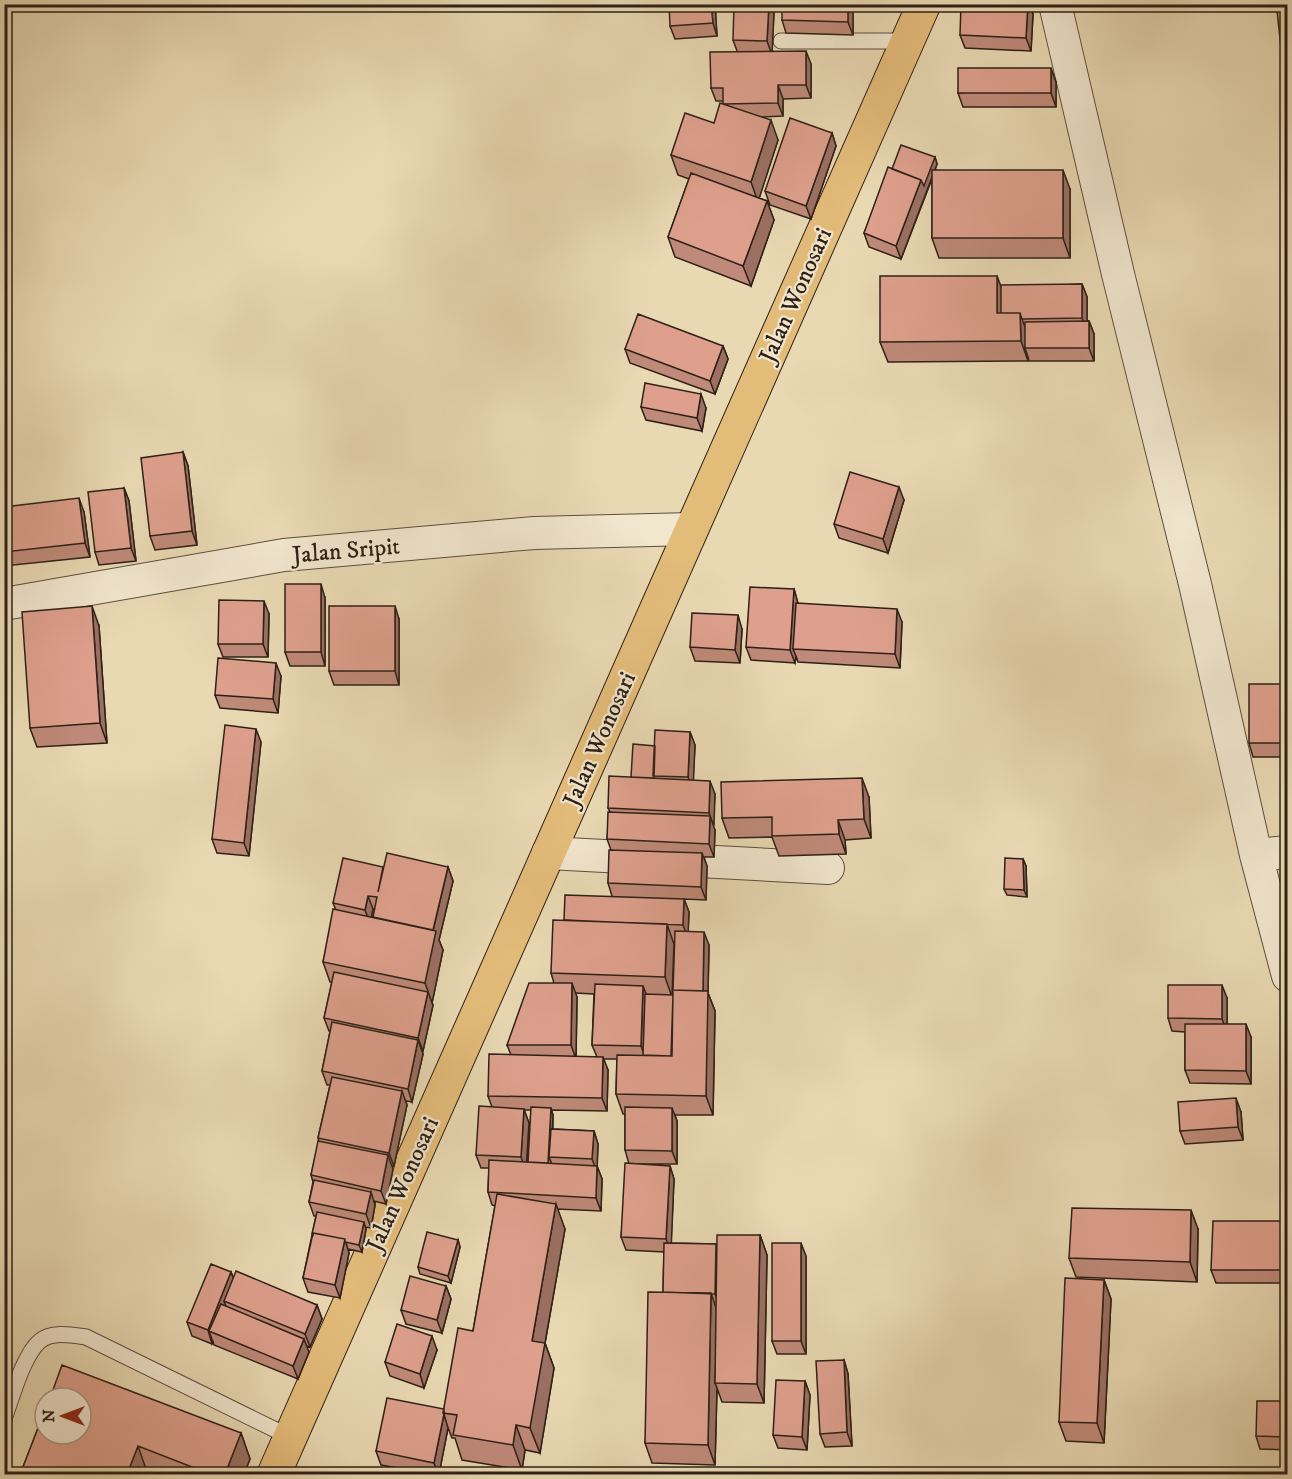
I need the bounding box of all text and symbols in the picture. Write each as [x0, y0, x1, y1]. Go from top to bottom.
street label: Jalan Wonosari [752, 223, 839, 369]
street label: Jalan Sripit [289, 531, 401, 571]
street label: Jalan Wonosari [556, 667, 643, 813]
street label: Jalan Wonosari [359, 1112, 446, 1258]
north arrow [33, 1386, 93, 1446]
text: N [39, 1409, 59, 1423]

